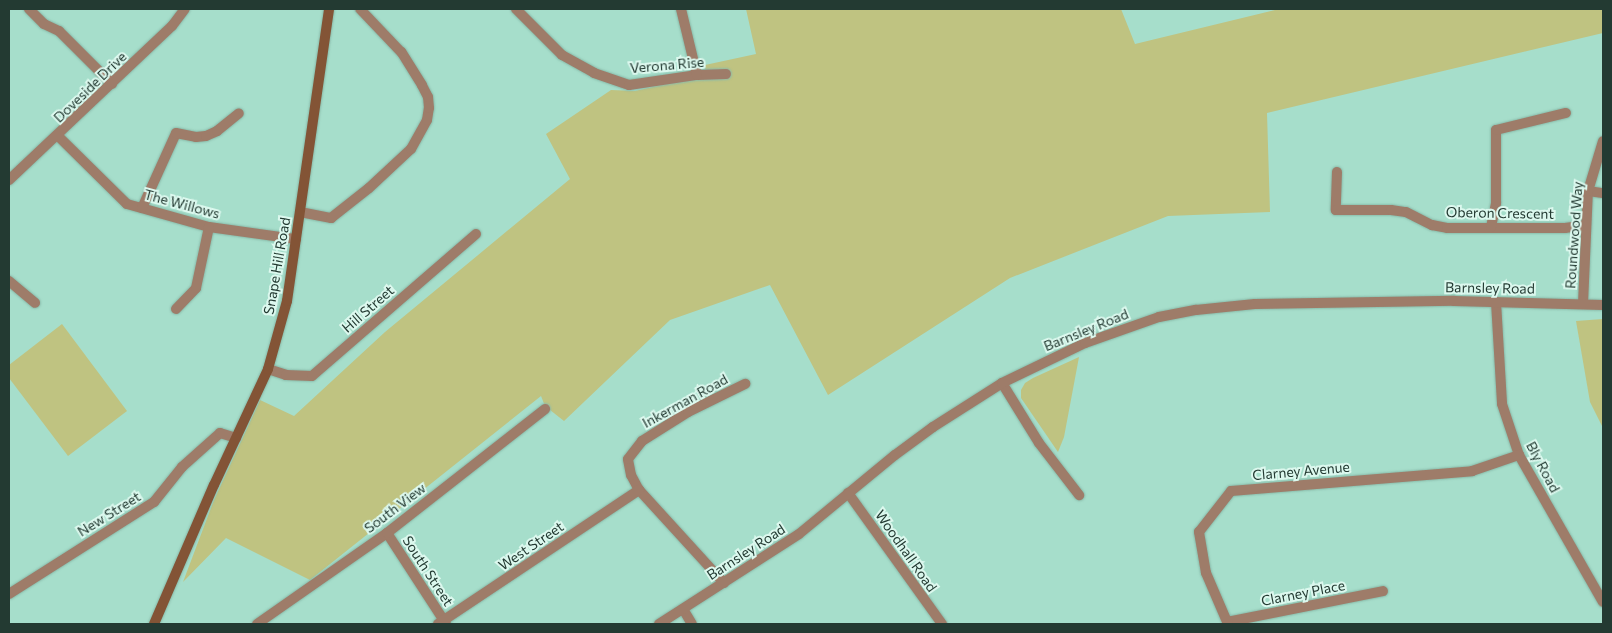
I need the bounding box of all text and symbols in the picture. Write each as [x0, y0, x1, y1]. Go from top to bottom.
street label: Doveside Drive [50, 48, 130, 126]
street label: Verona Rise [629, 53, 705, 77]
street label: Roundwood Way [1562, 181, 1586, 289]
street label: The Willows [142, 186, 222, 222]
street label: Oberon Crescent [1446, 204, 1554, 222]
street label: Snape Hill Road [260, 216, 294, 316]
street label: Barnsley Road [1445, 279, 1535, 297]
street label: Hill Street [339, 282, 397, 336]
street label: Barnsley Road [1041, 305, 1131, 355]
street label: Inkerman Road [639, 371, 731, 431]
street label: Bly Road [1523, 439, 1563, 495]
street label: Clarney Avenue [1252, 458, 1350, 484]
street label: South View [361, 479, 429, 537]
street label: New Street [74, 488, 144, 540]
street label: Woodhall Road [872, 507, 940, 595]
street label: West Street [495, 518, 567, 574]
street label: Barnsley Road [704, 521, 788, 583]
street label: South Street [399, 533, 457, 609]
street label: Clarney Place [1260, 577, 1346, 609]

